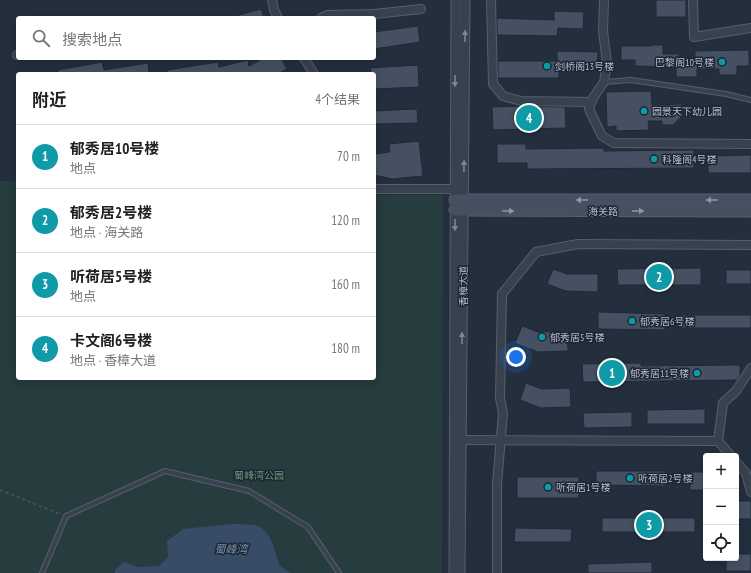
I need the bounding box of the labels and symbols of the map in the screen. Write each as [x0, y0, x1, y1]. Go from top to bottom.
one-way arrow [462, 29, 468, 42]
place label: 巴黎阁10号楼 [655, 56, 714, 69]
marker: 巴黎阁10号楼 [717, 57, 727, 67]
place label: 剑桥阁13号楼 [555, 60, 614, 73]
marker: 剑桥阁13号楼 [542, 61, 552, 71]
one-way arrow [452, 75, 458, 88]
pin: 4 [516, 103, 542, 133]
place label: 园景天下幼儿园 [652, 105, 722, 118]
marker: 园景天下幼儿园 [639, 106, 649, 116]
place label: 科隆阁4号楼 [662, 153, 717, 166]
marker: 科隆阁4号楼 [649, 154, 659, 164]
one-way arrow [461, 159, 467, 172]
one-way arrow [575, 197, 588, 203]
one-way arrow [705, 197, 718, 203]
street label: 海关路 [588, 205, 618, 218]
one-way arrow [502, 208, 515, 214]
one-way arrow [632, 208, 645, 214]
one-way arrow [452, 219, 458, 232]
pin: 2 [646, 262, 672, 292]
street label: 香樟大道 [457, 266, 470, 306]
place label: 郁秀居6号楼 [640, 315, 695, 328]
marker: 郁秀居6号楼 [627, 316, 637, 326]
one-way arrow [459, 331, 465, 344]
place label: 郁秀居5号楼 [550, 331, 605, 344]
marker: 郁秀居5号楼 [537, 332, 547, 342]
your location [506, 347, 526, 367]
pin: 1 [599, 358, 625, 388]
place label: 郁秀居11号楼 [630, 367, 689, 380]
marker: 郁秀居11号楼 [692, 368, 702, 378]
park label: 蜀峰湾公园 [234, 469, 284, 482]
place label: 听荷居2号楼 [638, 472, 693, 485]
marker: 听荷居2号楼 [625, 473, 635, 483]
place label: 听荷居1号楼 [556, 481, 611, 494]
marker: 听荷居1号楼 [543, 482, 553, 492]
pin: 3 [636, 510, 662, 540]
water label: 蜀峰湾 [215, 542, 249, 556]

